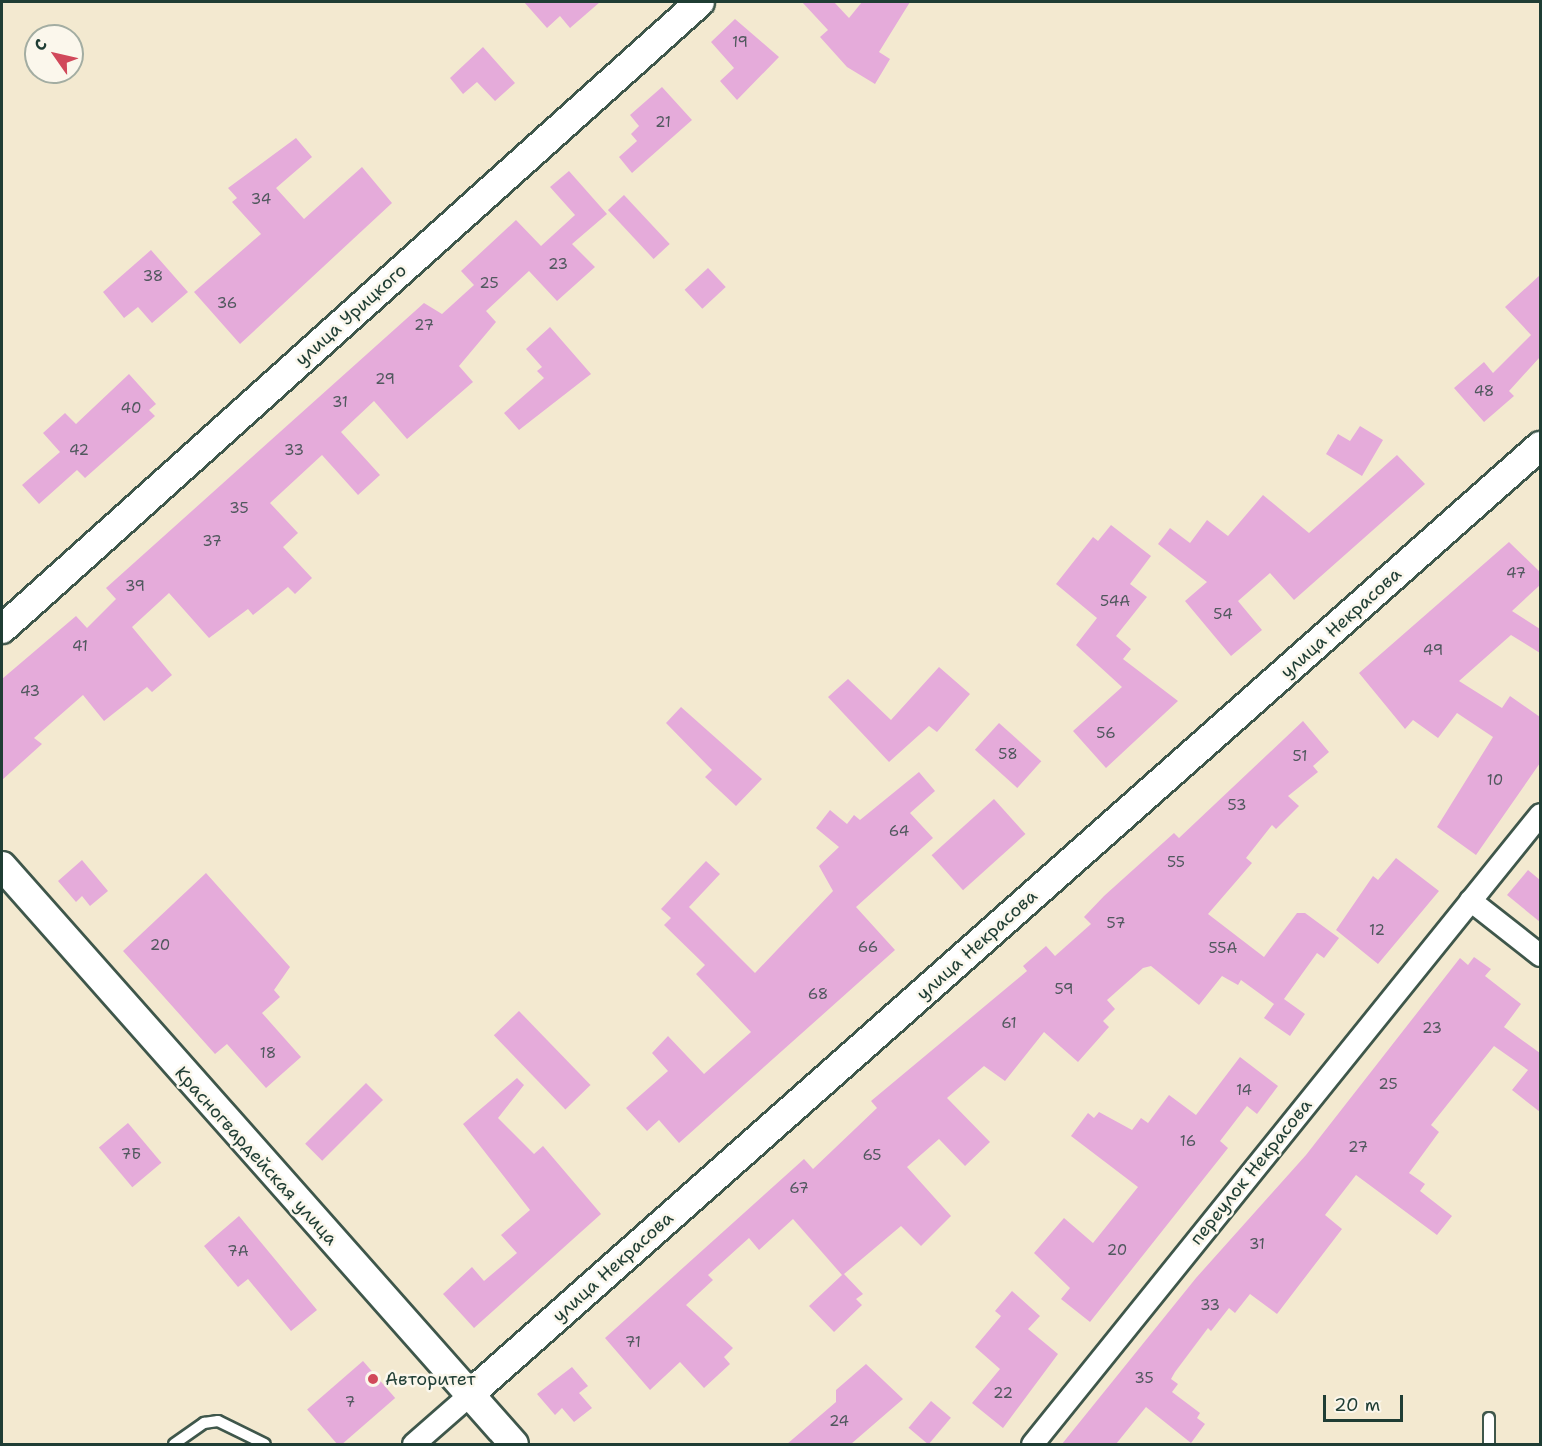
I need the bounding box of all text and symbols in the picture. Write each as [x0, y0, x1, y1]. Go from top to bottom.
north arrow [24, 24, 84, 84]
house number: 19 [732, 34, 748, 52]
text: С [29, 35, 52, 55]
house number: 21 [655, 114, 671, 132]
house number: 34 [251, 191, 271, 209]
house number: 23 [548, 256, 568, 274]
street label: улица Урицкого [291, 259, 411, 371]
house number: 38 [143, 268, 163, 286]
house number: 25 [479, 275, 499, 293]
house number: 36 [217, 295, 237, 313]
house number: 27 [414, 317, 434, 335]
house number: 29 [375, 371, 395, 389]
house number: 48 [1474, 383, 1494, 401]
house number: 31 [332, 394, 348, 412]
house number: 40 [121, 400, 141, 418]
house number: 42 [69, 442, 89, 460]
house number: 33 [284, 442, 304, 460]
house number: 35 [229, 500, 249, 518]
house number: 37 [202, 533, 222, 551]
street label: улица Некрасова [1276, 563, 1406, 683]
house number: 47 [1506, 565, 1526, 583]
house number: 39 [125, 578, 145, 596]
house number: 54А [1100, 593, 1130, 611]
house number: 54 [1213, 606, 1233, 624]
house number: 41 [72, 638, 88, 656]
house number: 49 [1423, 642, 1443, 660]
house number: 43 [20, 683, 40, 701]
house number: 56 [1096, 725, 1116, 743]
house number: 58 [998, 746, 1018, 764]
house number: 51 [1293, 748, 1307, 766]
house number: 10 [1487, 772, 1503, 790]
house number: 53 [1228, 797, 1246, 815]
house number: 64 [889, 823, 909, 841]
house number: 55 [1167, 854, 1185, 872]
street label: улица Некрасова [912, 885, 1042, 1005]
house number: 57 [1107, 915, 1125, 933]
house number: 12 [1369, 922, 1385, 940]
house number: 20 [150, 937, 170, 955]
house number: 66 [858, 939, 878, 957]
house number: 55А [1209, 940, 1237, 958]
house number: 59 [1055, 981, 1073, 999]
house number: 68 [808, 986, 828, 1004]
house number: 61 [1001, 1015, 1017, 1033]
house number: 23 [1422, 1020, 1442, 1038]
house number: 18 [260, 1045, 276, 1063]
street label: Красногвардейская улица [170, 1062, 342, 1250]
house number: 25 [1378, 1076, 1398, 1094]
house number: 14 [1236, 1082, 1252, 1100]
street label: переулок Некрасова [1185, 1095, 1317, 1249]
house number: 16 [1180, 1133, 1196, 1151]
house number: 27 [1348, 1139, 1368, 1157]
house number: 7Б [121, 1146, 141, 1164]
house number: 65 [862, 1147, 882, 1165]
house number: 67 [789, 1180, 809, 1198]
street label: улица Некрасова [548, 1207, 678, 1327]
house number: 31 [1249, 1236, 1265, 1254]
house number: 20 [1107, 1242, 1127, 1260]
house number: 7А [227, 1243, 249, 1261]
house number: 33 [1200, 1297, 1220, 1315]
house number: 71 [625, 1334, 641, 1352]
place label: Авторитет [385, 1368, 476, 1390]
house number: 35 [1134, 1370, 1154, 1388]
marker: Авторитет [366, 1372, 380, 1386]
scale bar [1326, 1383, 1406, 1421]
house number: 22 [993, 1385, 1013, 1403]
text: 20 m [1334, 1393, 1380, 1417]
house number: 7 [345, 1394, 355, 1412]
house number: 24 [829, 1413, 849, 1431]

